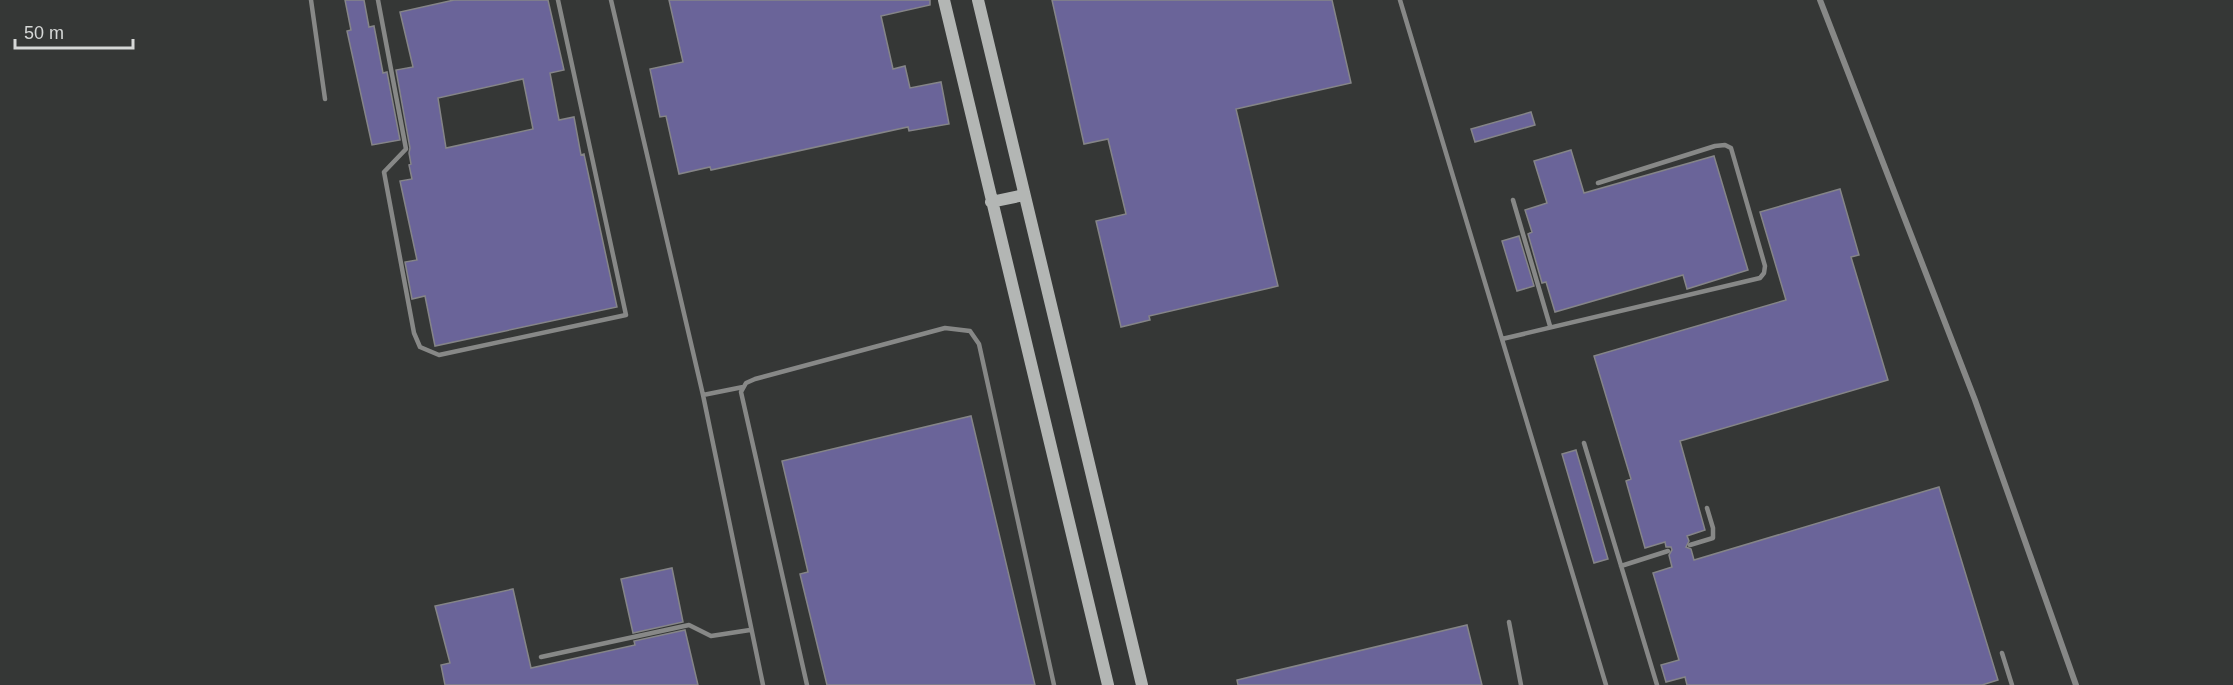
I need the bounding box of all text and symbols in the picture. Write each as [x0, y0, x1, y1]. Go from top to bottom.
scale bar [15, 12, 134, 50]
text: 50 m [24, 23, 64, 43]

